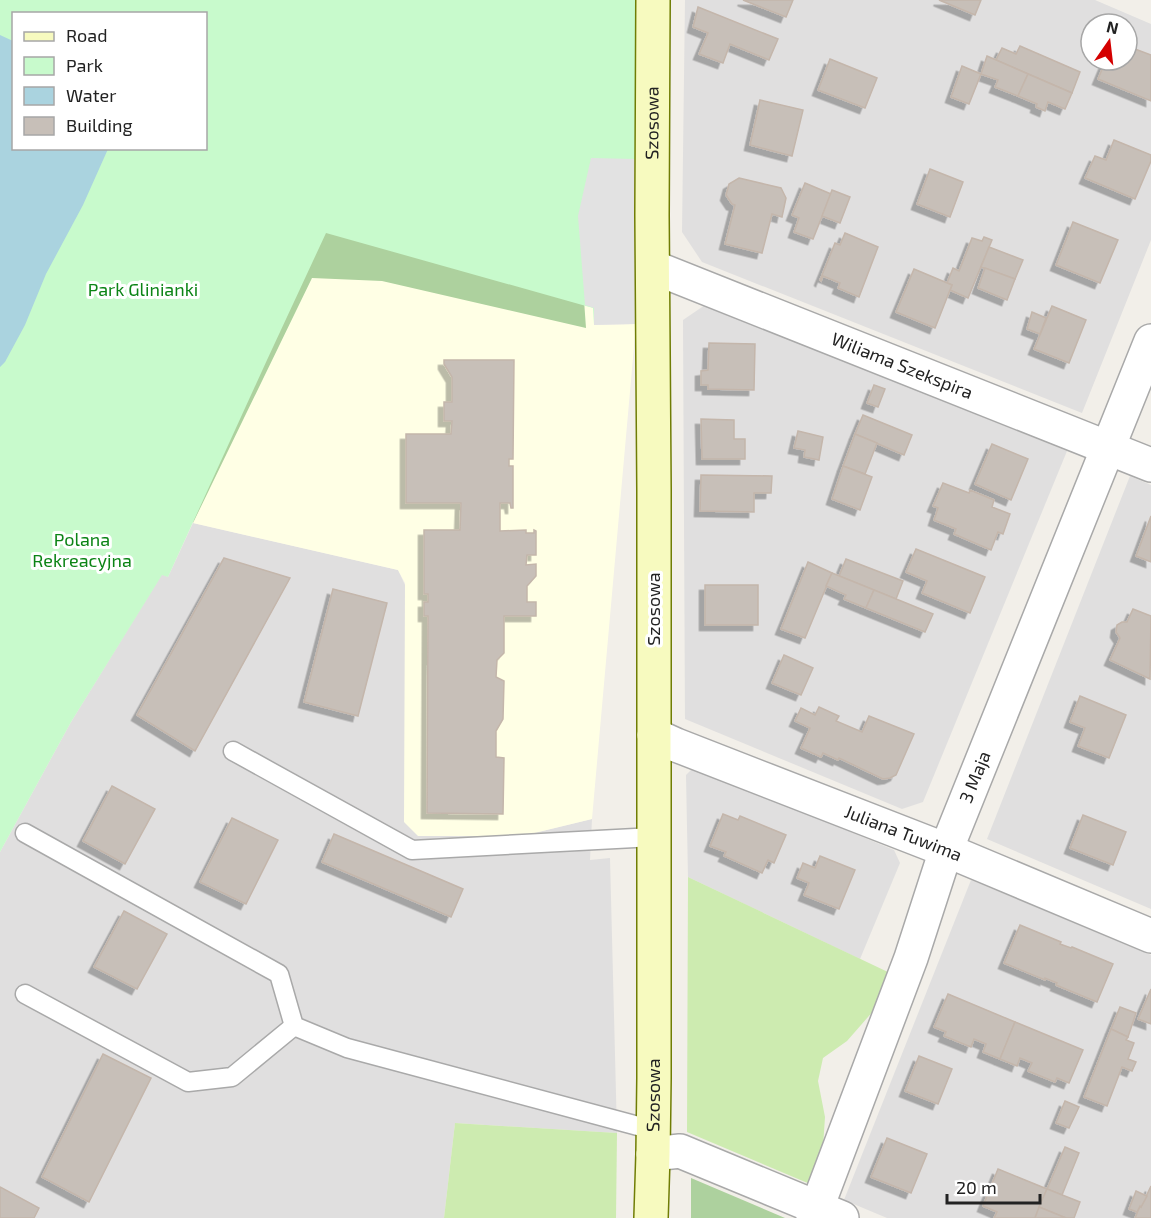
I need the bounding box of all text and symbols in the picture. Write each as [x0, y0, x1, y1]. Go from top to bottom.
legend [12, 12, 207, 150]
north arrow [1079, 12, 1139, 72]
text: N [1105, 16, 1121, 38]
text: Road [66, 24, 107, 46]
text: Park [66, 54, 103, 76]
text: Water [66, 84, 116, 106]
street label: Szosowa [640, 86, 663, 160]
text: Building [66, 114, 133, 136]
park label: Park Glinianki [88, 278, 198, 300]
street label: Wiliama Szekspira [829, 327, 976, 403]
park label: Polana Rekreacyjna [32, 528, 132, 571]
street label: Szosowa [642, 572, 664, 646]
street label: 3 Maja [954, 747, 995, 806]
street label: Juliana Tuwima [842, 800, 966, 865]
street label: Szosowa [641, 1058, 664, 1132]
scale bar [947, 1167, 1040, 1205]
text: 20 m [956, 1176, 997, 1198]

